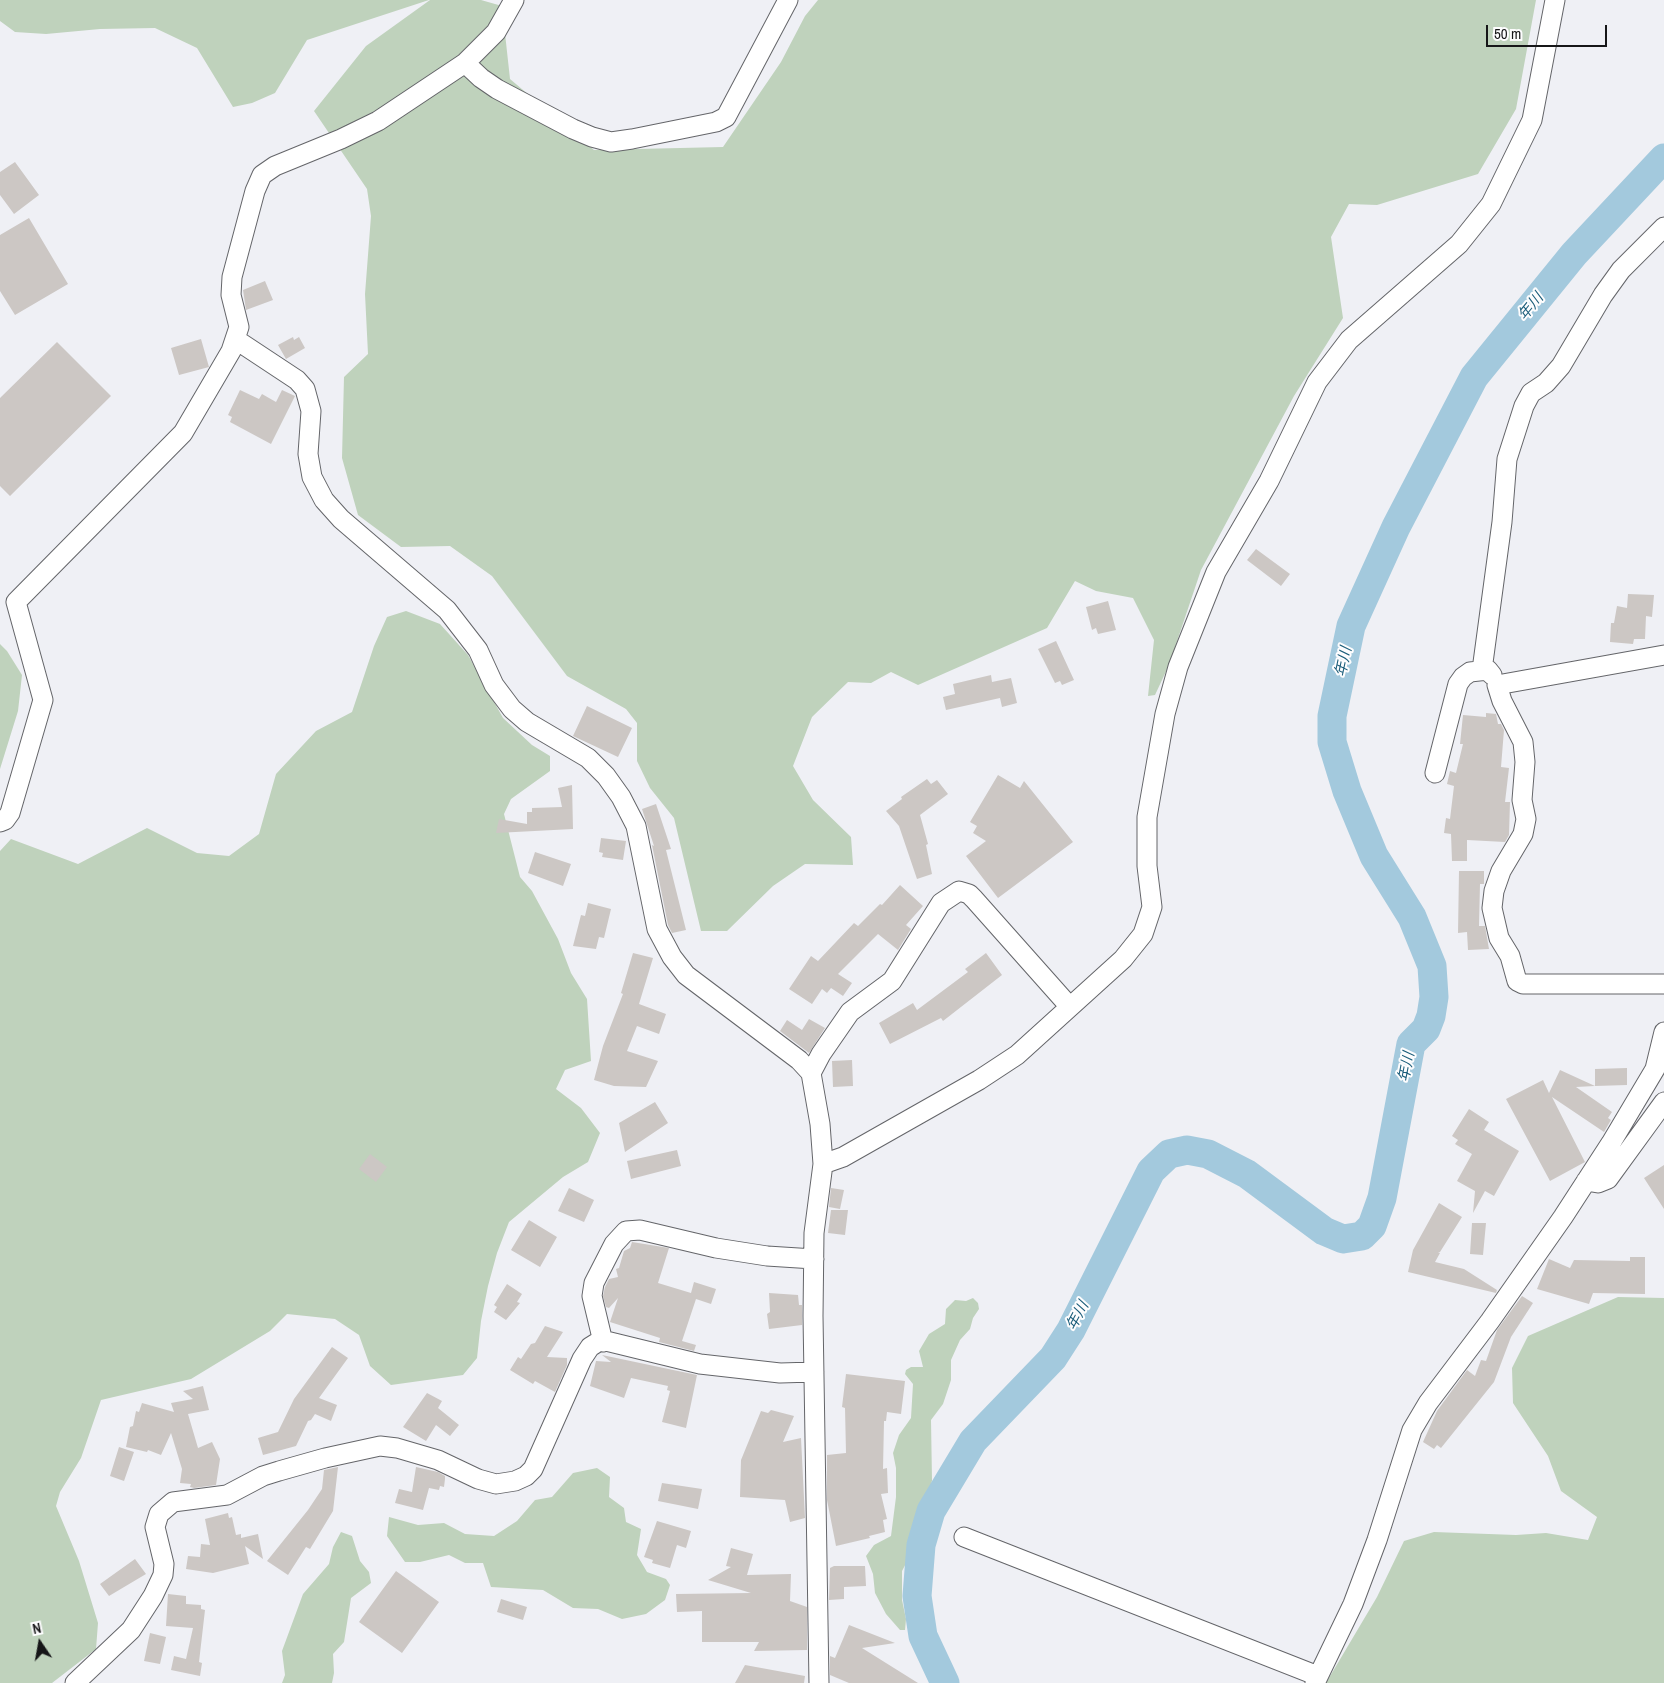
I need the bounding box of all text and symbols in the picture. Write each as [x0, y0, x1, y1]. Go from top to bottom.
scale bar [1489, 15, 1610, 47]
text: 50 m [1494, 23, 1521, 44]
water label: 年川 [1515, 290, 1547, 324]
water label: 年川 [1332, 645, 1356, 679]
water label: 年川 [1395, 1051, 1419, 1083]
water label: 年川 [1063, 1299, 1093, 1333]
north arrow [15, 1618, 65, 1668]
text: N [31, 1619, 43, 1638]

